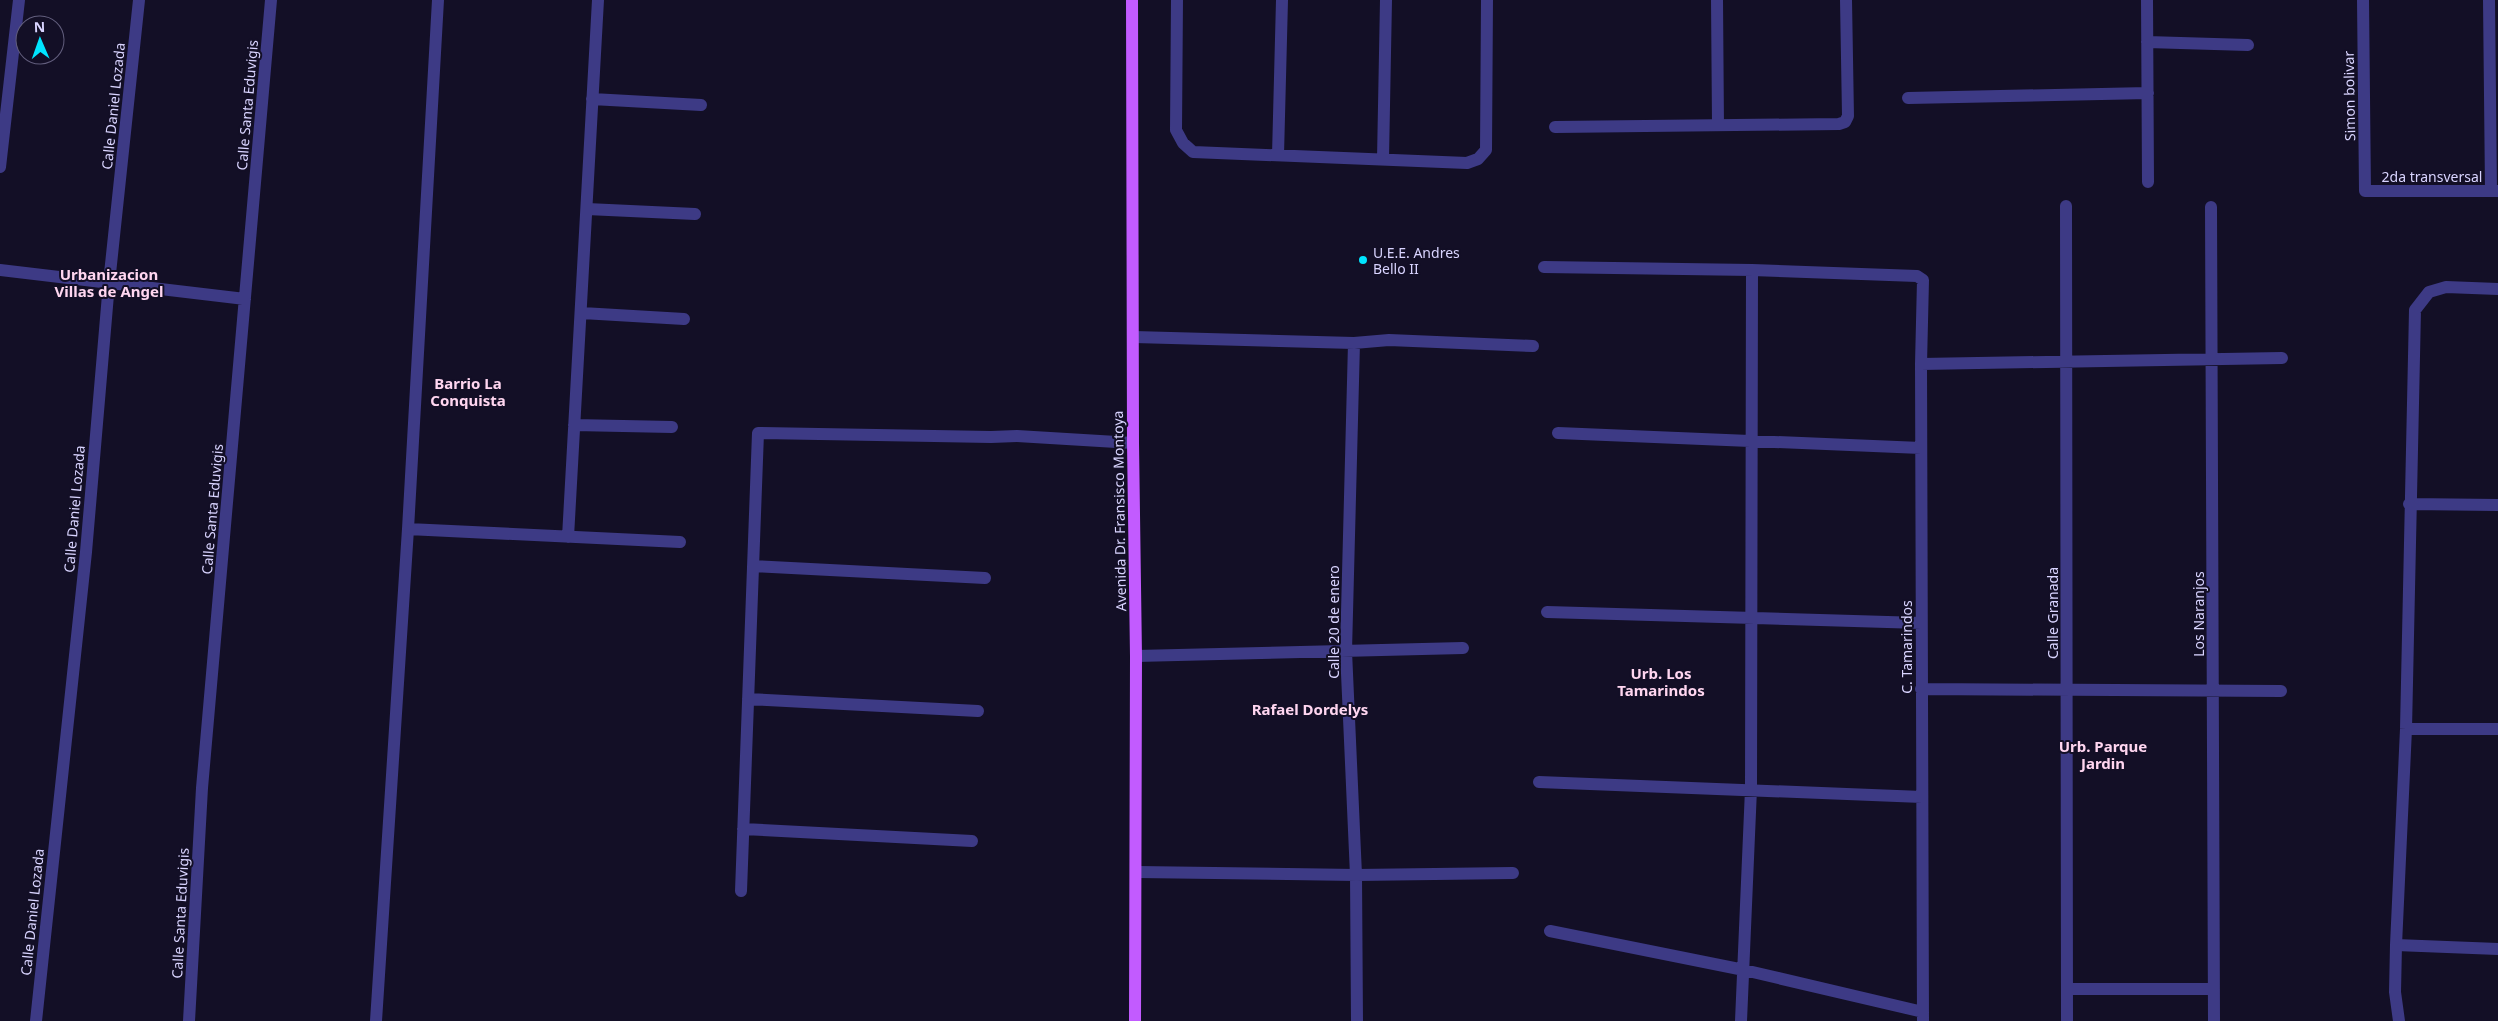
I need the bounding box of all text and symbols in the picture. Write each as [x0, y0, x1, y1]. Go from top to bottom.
north arrow [15, 15, 65, 65]
text: N [34, 17, 46, 36]
street label: Calle Santa Eduvigis [232, 39, 262, 171]
street label: Calle Daniel Lozada [97, 42, 129, 170]
street label: Simon bolivar [2339, 51, 2359, 141]
street label: 2da transversal [2382, 167, 2482, 186]
place label: U.E.E. Andres Bello II [1373, 243, 1460, 278]
marker: U.E.E. Andres Bello II [1357, 254, 1369, 266]
district label: Urbanizacion Villas de Angel [55, 264, 163, 301]
district label: Barrio La Conquista [430, 373, 506, 410]
street label: Avenida Dr. Fransisco Montoya [1108, 411, 1130, 611]
street label: Calle Santa Eduvigis [197, 443, 227, 575]
street label: Calle Daniel Lozada [59, 445, 89, 573]
street label: Calle 20 de enero [1324, 565, 1343, 679]
street label: Calle Granada [2043, 567, 2062, 659]
street label: Los Naranjos [2189, 571, 2208, 657]
street label: C. Tamarindos [1897, 600, 1916, 694]
district label: Urb. Los Tamarindos [1617, 663, 1705, 700]
district label: Rafael Dordelys [1252, 699, 1368, 719]
district label: Urb. Parque Jardin [2059, 736, 2147, 773]
street label: Calle Santa Eduvigis [167, 847, 193, 979]
street label: Calle Daniel Lozada [16, 848, 48, 976]

